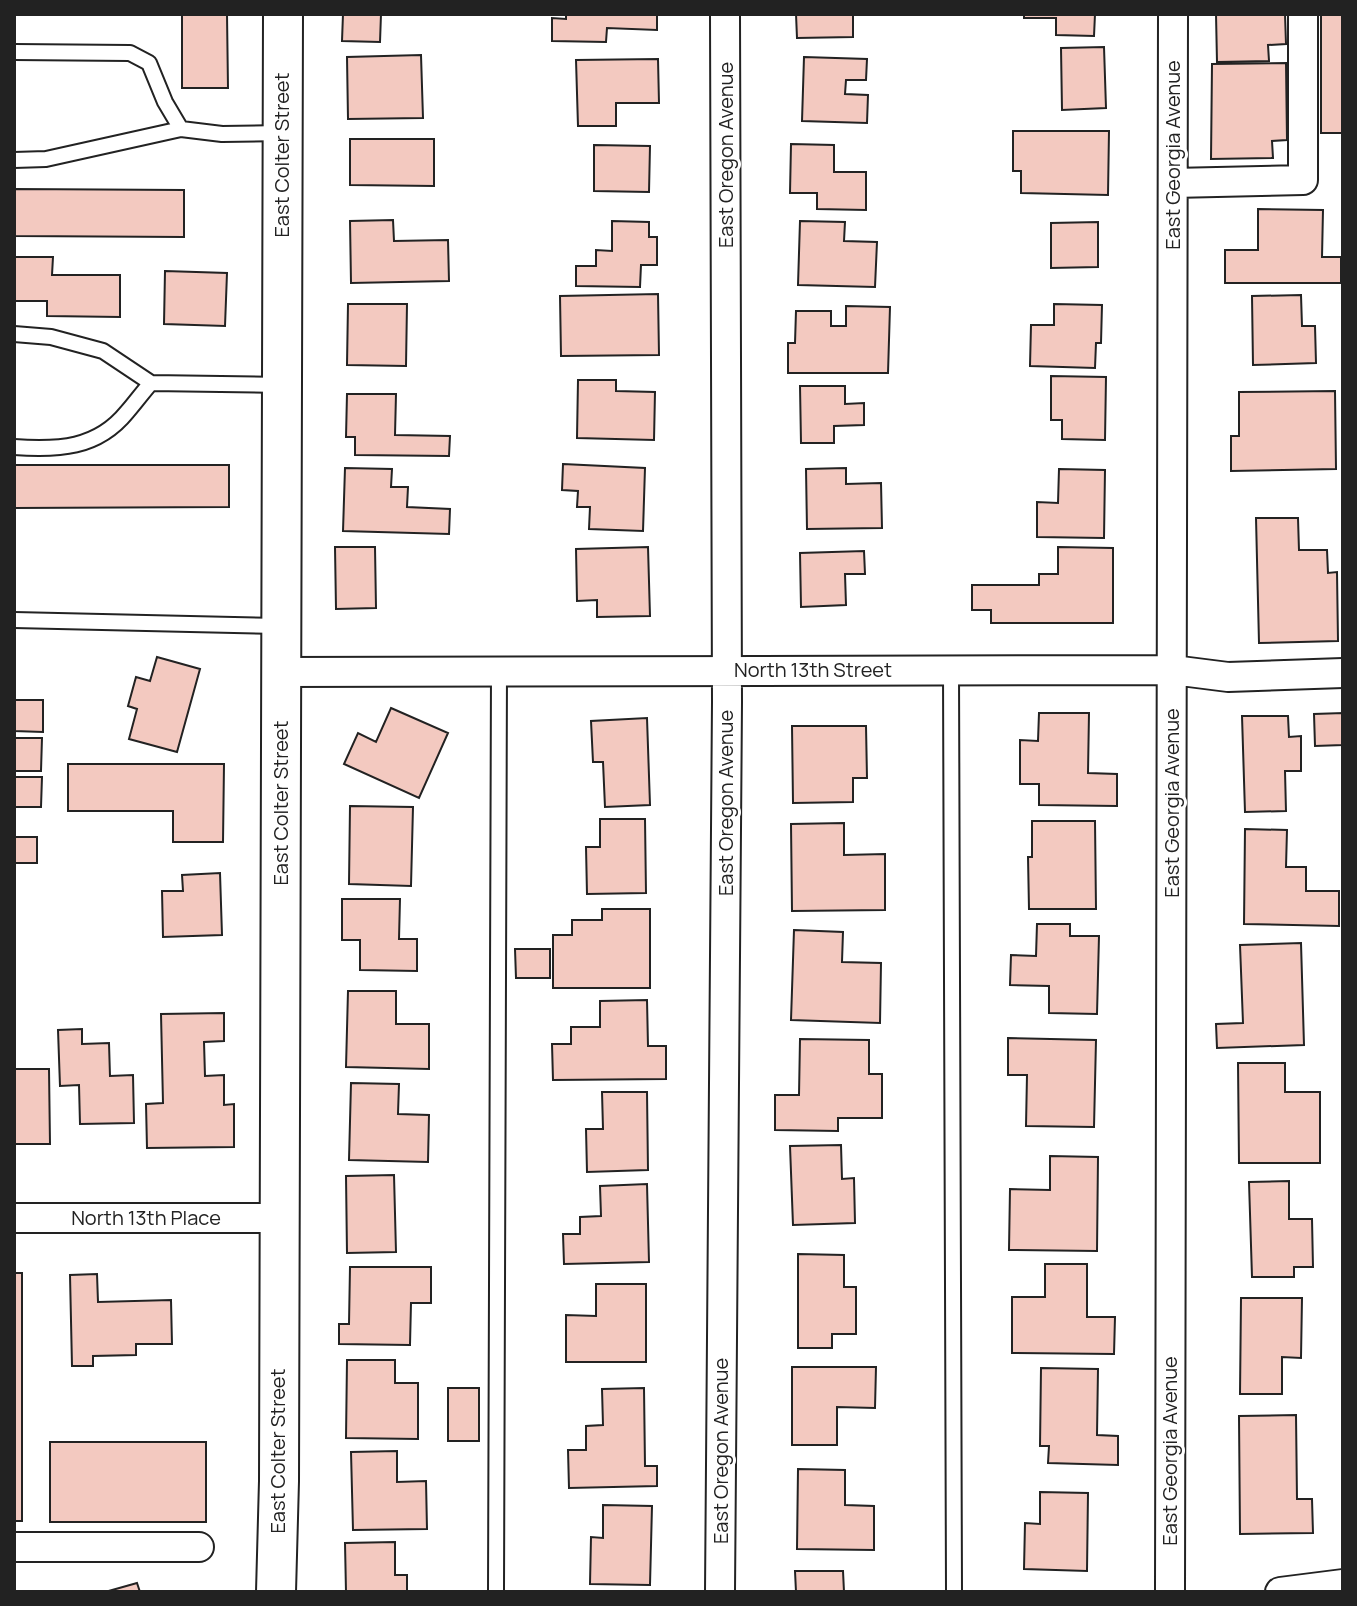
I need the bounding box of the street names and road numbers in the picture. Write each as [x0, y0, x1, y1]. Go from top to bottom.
street label: East Georgia Avenue [1159, 60, 1186, 250]
street label: East Oregon Avenue [712, 62, 739, 248]
street label: East Colter Street [268, 72, 295, 238]
street label: North 13th Street [734, 656, 892, 683]
street label: East Georgia Avenue [1158, 708, 1185, 898]
street label: East Oregon Avenue [712, 710, 739, 896]
street label: East Colter Street [267, 720, 294, 886]
street label: North 13th Place [71, 1204, 221, 1231]
street label: East Georgia Avenue [1156, 1356, 1183, 1546]
street label: East Oregon Avenue [707, 1358, 734, 1544]
street label: East Colter Street [264, 1368, 291, 1534]

